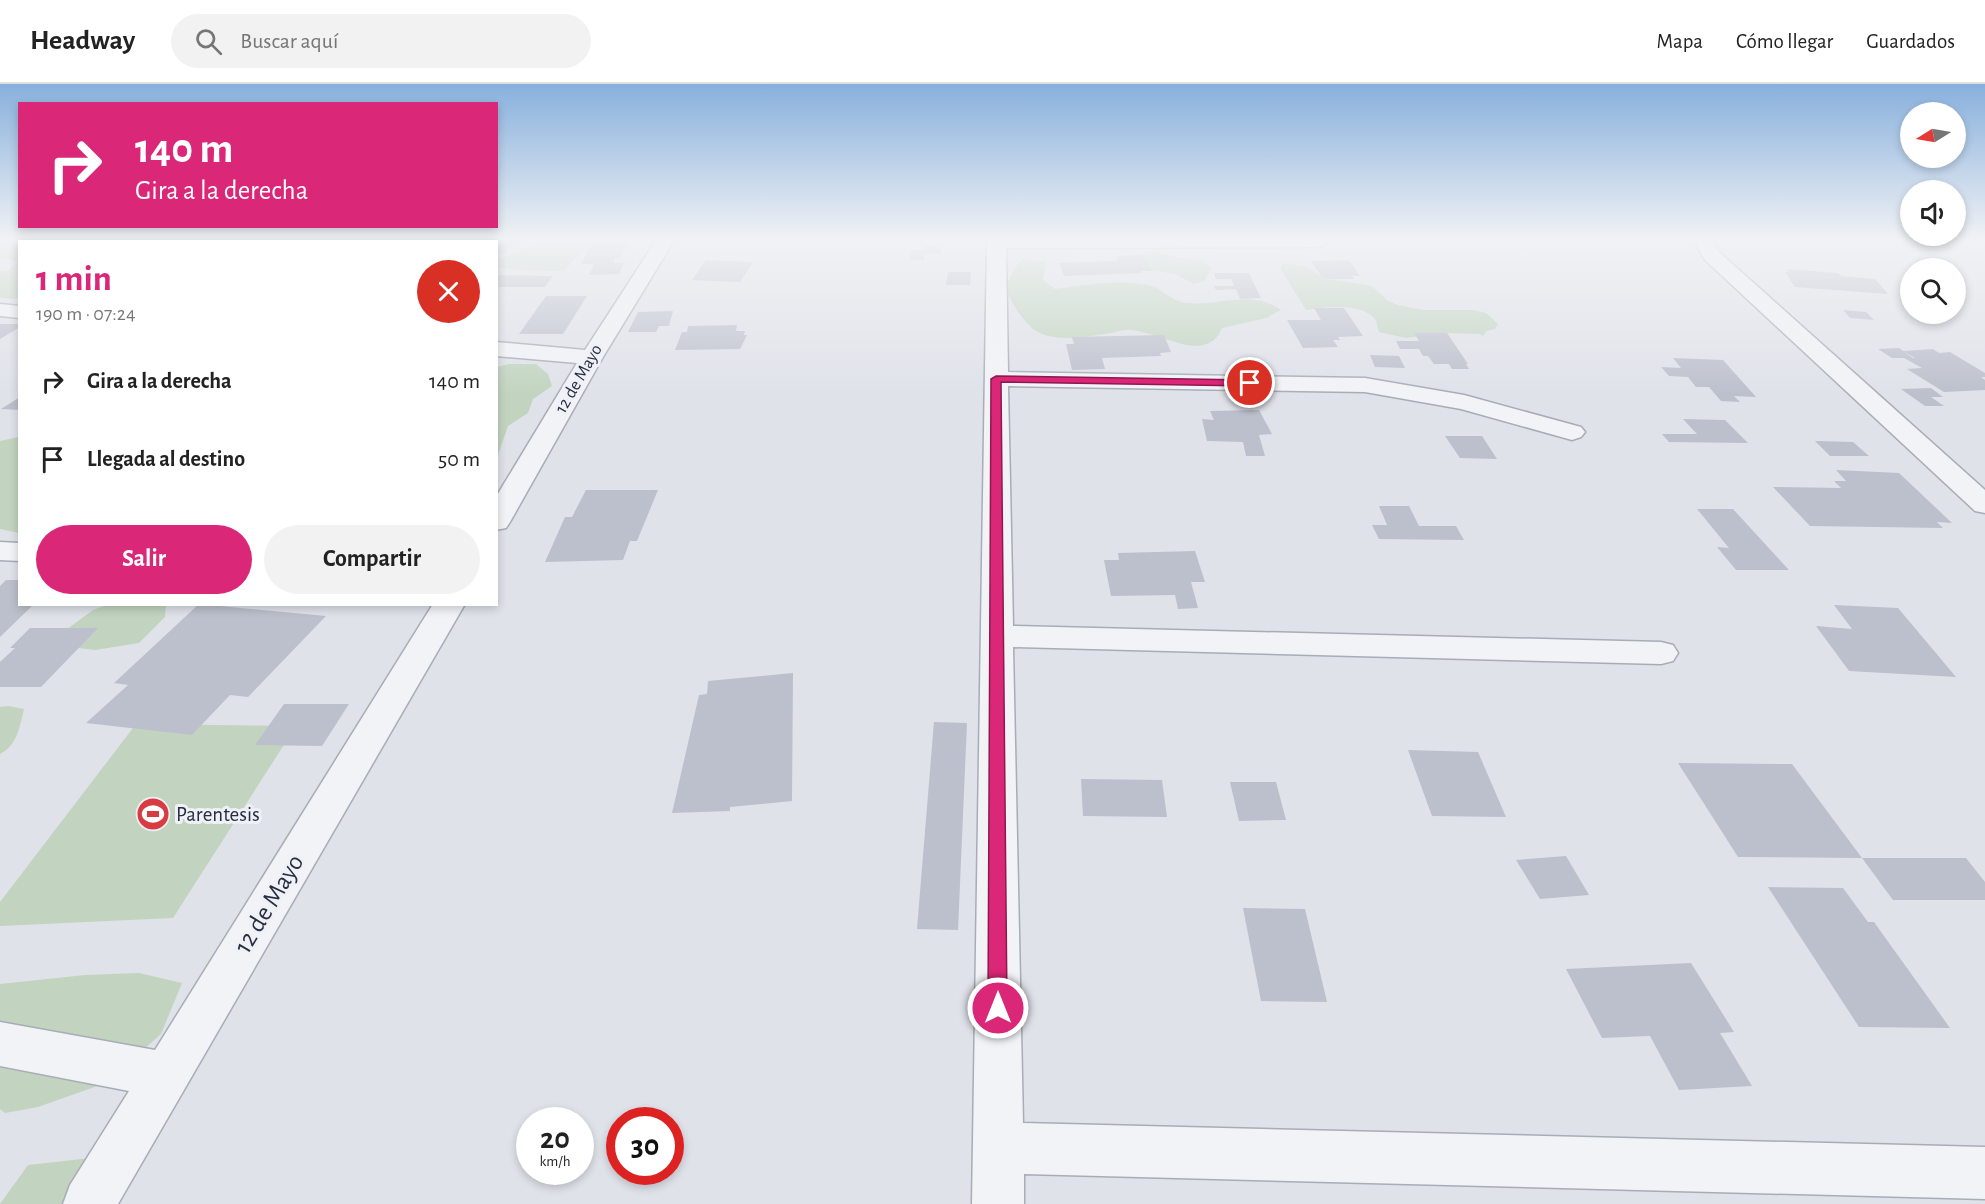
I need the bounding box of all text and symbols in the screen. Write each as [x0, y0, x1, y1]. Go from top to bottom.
search box [171, 14, 591, 68]
icon: search [192, 25, 225, 58]
text: Headway [30, 27, 135, 55]
text: Buscar aquí [240, 30, 338, 52]
text: Mapa [1657, 31, 1703, 52]
text: Cómo llegar [1736, 31, 1833, 52]
text: Guardados [1866, 31, 1955, 52]
north arrow [1900, 102, 1966, 168]
map controls [1900, 102, 1966, 324]
icon: right [36, 126, 114, 204]
text: 140 m [135, 128, 233, 170]
text: Gira a la derecha [135, 177, 308, 204]
button: sound [1900, 180, 1966, 246]
button: search [1900, 258, 1966, 324]
button: close [417, 260, 480, 323]
text: 1 min [36, 261, 112, 297]
text: 190 m · 07:24 [36, 304, 136, 324]
street label: 12 de Mayo [552, 341, 606, 417]
pin [1224, 357, 1275, 408]
icon: right [36, 365, 69, 398]
icon: arrive [1233, 366, 1266, 399]
text: Gira a la derecha [87, 370, 232, 392]
text: 140 m [429, 370, 480, 392]
icon: arrive [36, 443, 69, 476]
text: Llegada al destino [87, 448, 245, 470]
text: 50 m [438, 448, 480, 470]
button: Salir [36, 525, 252, 594]
button: Compartir [264, 525, 480, 594]
sports icon: Parentesis [135, 796, 171, 832]
place label: Parentesis [176, 804, 260, 825]
street label: 12 de Mayo [229, 850, 309, 958]
position arrow [966, 976, 1030, 1040]
speed limit sign: 30 [606, 1107, 684, 1185]
text: 20 [540, 1124, 570, 1154]
text: km/h [540, 1154, 570, 1169]

